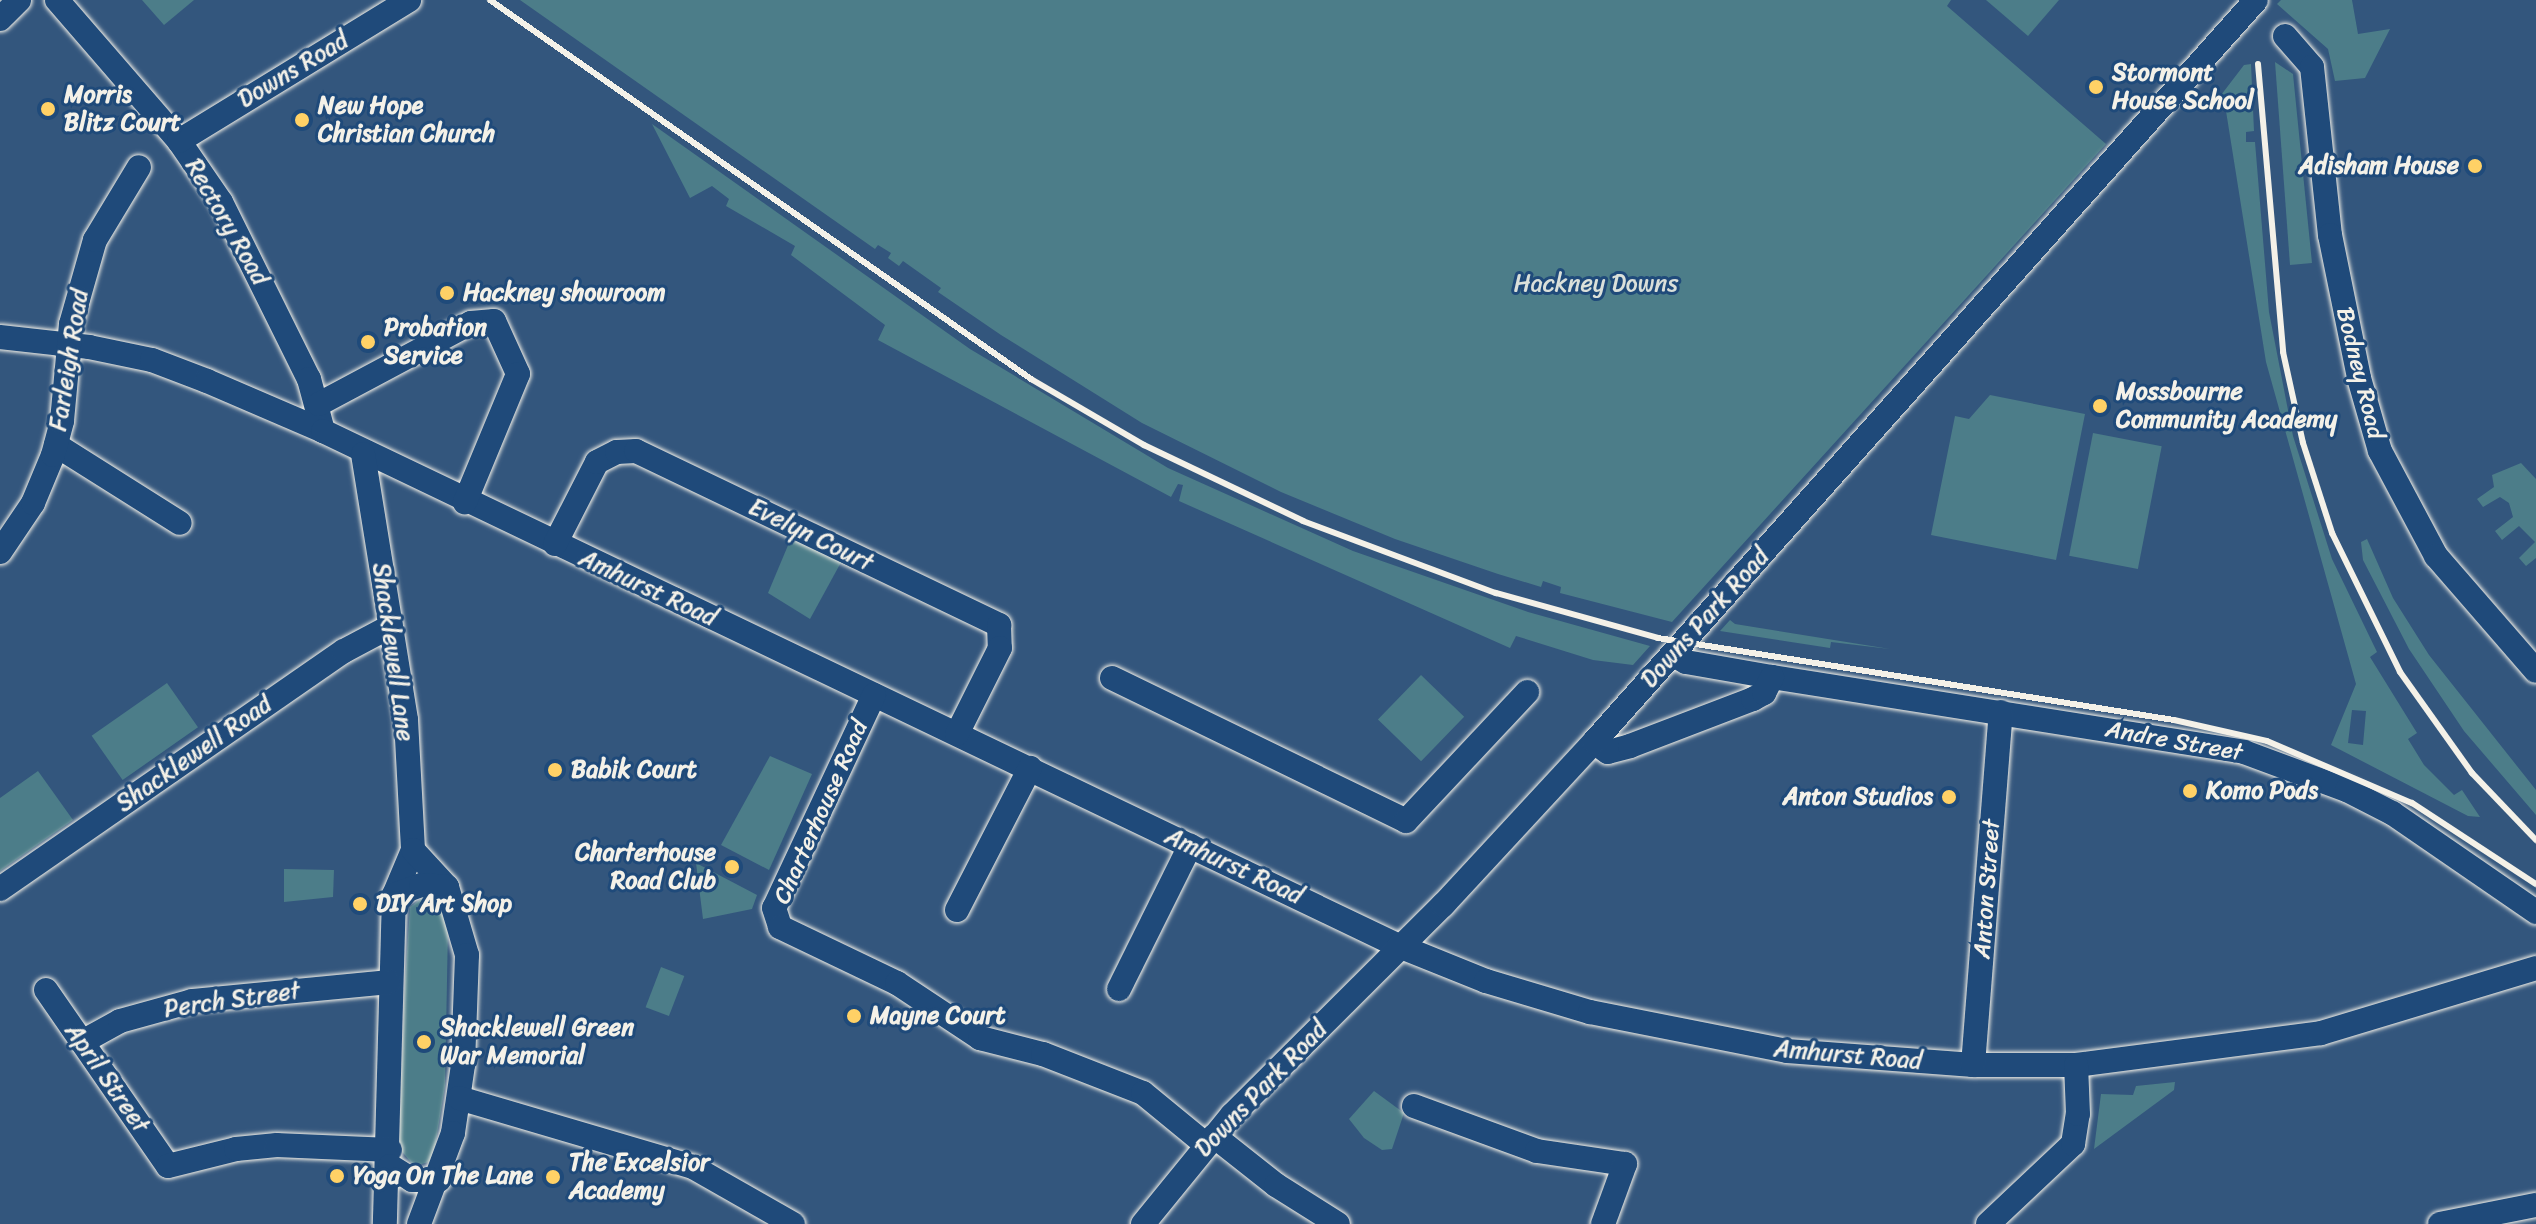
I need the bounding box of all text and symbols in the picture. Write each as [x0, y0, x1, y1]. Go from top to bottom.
street label: Downs Road [233, 26, 353, 114]
place label: Stormont House School [2112, 59, 2254, 115]
marker: Stormont House School [2087, 78, 2105, 96]
place label: Morris Blitz Court [64, 81, 181, 137]
place label: New Hope Christian Church [318, 92, 495, 148]
marker: Morris Blitz Court [39, 100, 57, 118]
marker: New Hope Christian Church [293, 111, 311, 129]
place label: Adisham House [2299, 152, 2459, 180]
street label: Rectory Road [179, 154, 275, 290]
marker: Adisham House [2466, 157, 2484, 175]
park label: Hackney Downs [1514, 270, 1678, 298]
place label: Hackney showroom [463, 279, 666, 307]
marker: Hackney showroom [438, 284, 456, 302]
street label: Farleigh Road [44, 287, 94, 433]
street label: Bodney Road [2330, 304, 2390, 442]
place label: Probation Service [384, 314, 487, 370]
marker: Probation Service [359, 333, 377, 351]
place label: Mossbourne Community Academy [2116, 378, 2337, 434]
marker: Mossbourne Community Academy [2091, 397, 2109, 415]
street label: Evelyn Court [744, 492, 878, 578]
street label: Downs Park Road [1634, 542, 1776, 694]
street label: Amhurst Road [575, 544, 721, 632]
street label: Shacklewell Lane [366, 561, 420, 743]
street label: Shacklewell Road [111, 690, 277, 818]
street label: Charterhouse Road [767, 715, 875, 909]
street label: Andre Street [2103, 715, 2245, 767]
place label: Babik Court [571, 756, 697, 784]
marker: Babik Court [546, 761, 564, 779]
place label: Komo Pods [2206, 777, 2320, 805]
marker: Komo Pods [2181, 782, 2199, 800]
place label: Anton Studios [1783, 783, 1933, 811]
marker: Anton Studios [1940, 788, 1958, 806]
street label: Anton Street [1968, 818, 2006, 960]
street label: Amhurst Road [1161, 822, 1307, 910]
place label: Charterhouse Road Club [575, 839, 716, 895]
marker: Charterhouse Road Club [723, 858, 741, 876]
place label: DIY Art Shop [376, 890, 514, 918]
marker: DIY Art Shop [351, 895, 369, 913]
street label: Perch Street [162, 976, 302, 1024]
place label: Mayne Court [870, 1002, 1006, 1030]
marker: Mayne Court [845, 1007, 863, 1025]
place label: Shacklewell Green War Memorial [440, 1014, 634, 1070]
street label: Downs Park Road [1188, 1015, 1334, 1163]
street label: April Street [59, 1017, 155, 1139]
marker: Shacklewell Green War Memorial [415, 1033, 433, 1051]
street label: Amhurst Road [1773, 1034, 1923, 1076]
place label: The Excelsior Academy [569, 1149, 710, 1205]
place label: Yoga On The Lane [353, 1162, 534, 1190]
marker: Yoga On The Lane [328, 1167, 346, 1185]
marker: The Excelsior Academy [544, 1168, 562, 1186]

